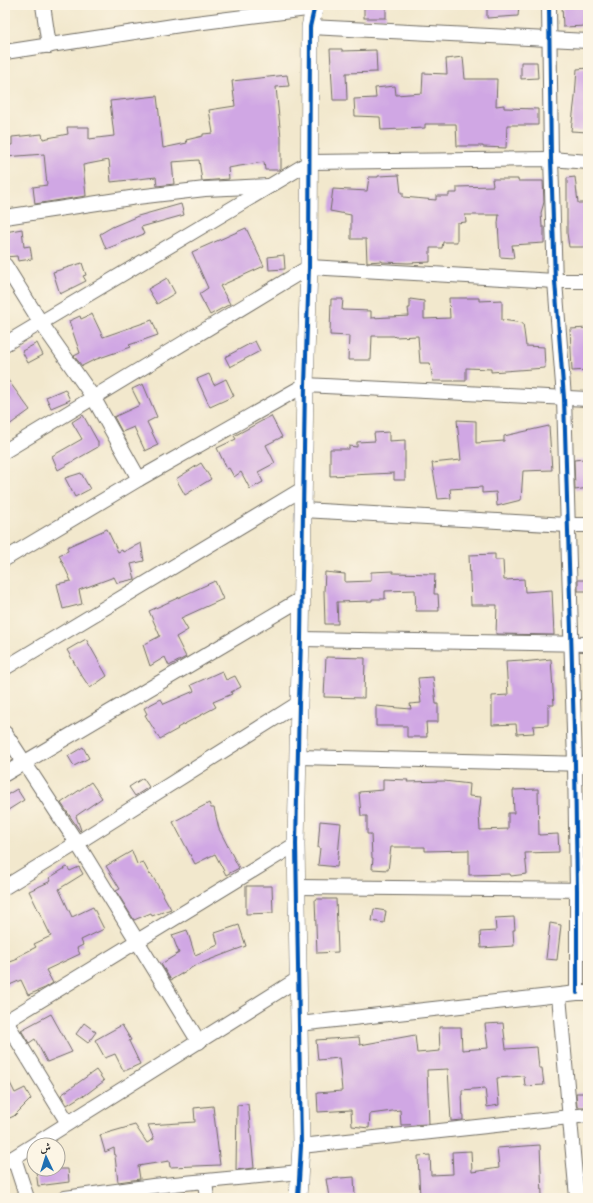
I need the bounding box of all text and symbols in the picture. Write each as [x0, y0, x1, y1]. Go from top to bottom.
north arrow [26, 1137, 66, 1177]
text: ش [39, 1140, 51, 1155]

